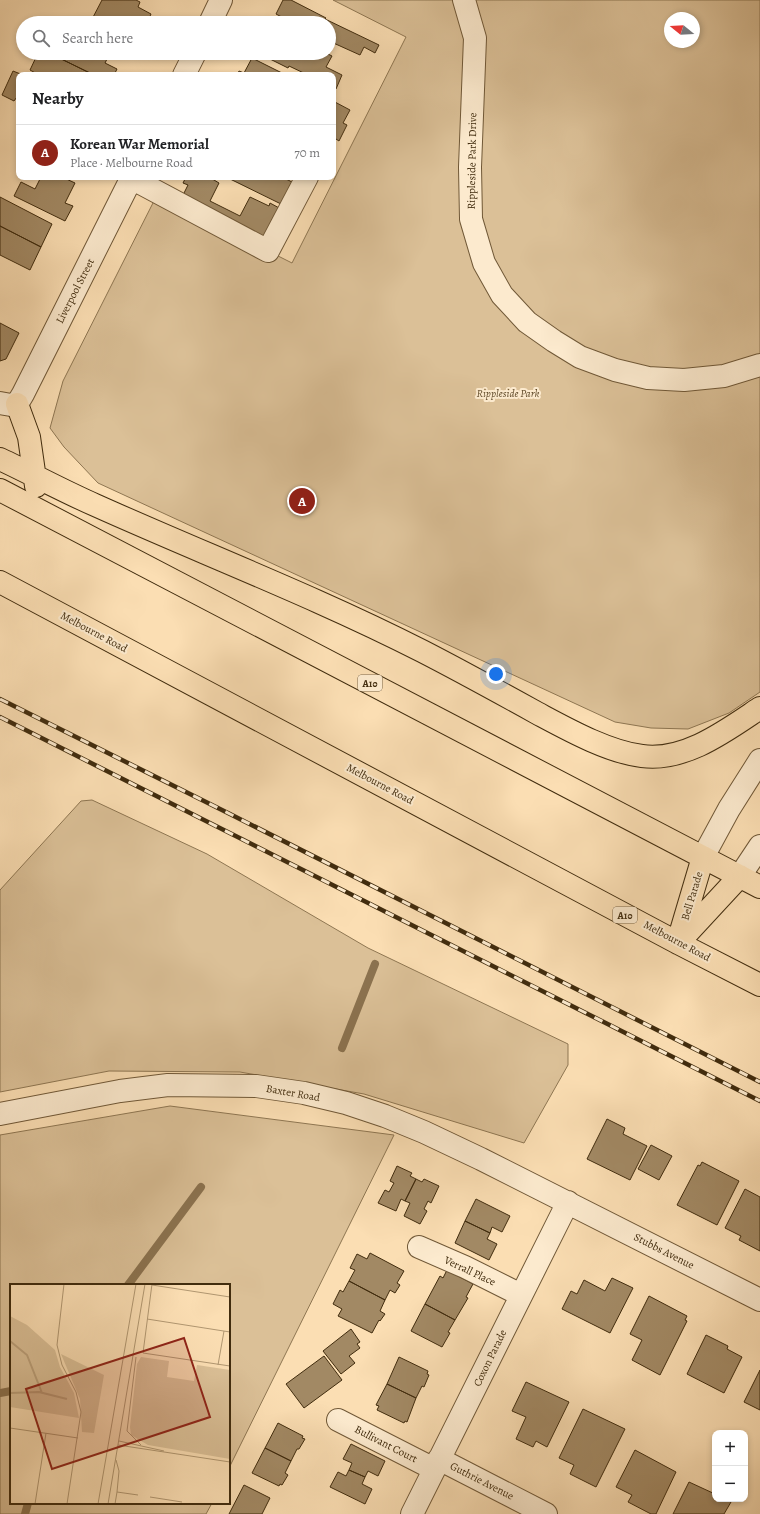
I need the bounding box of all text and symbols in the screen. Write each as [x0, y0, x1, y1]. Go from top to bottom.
north arrow [664, 12, 700, 48]
search box [16, 16, 336, 60]
icon: search [30, 27, 52, 49]
text: Search here [62, 28, 133, 48]
text: Nearby [32, 87, 83, 110]
street label: Rippleside Park Drive [464, 112, 480, 210]
text: Korean War Memorial [70, 134, 209, 154]
text: A [41, 144, 49, 161]
text: 70 m [294, 144, 320, 161]
text: Place · Melbourne Road [70, 154, 193, 171]
street label: Liverpool Street [52, 256, 98, 326]
park label: Rippleside Park [477, 386, 539, 401]
pin: A [289, 486, 315, 516]
street label: Melbourne Road [58, 608, 130, 656]
your location [486, 664, 506, 684]
road number: A10 [358, 675, 382, 691]
street label: Melbourne Road [344, 760, 416, 808]
street label: Bell Parade [678, 870, 706, 922]
road number: A10 [613, 907, 637, 923]
street label: Melbourne Road [641, 917, 713, 965]
street label: Baxter Road [265, 1081, 321, 1105]
street label: Stubbs Avenue [631, 1229, 697, 1273]
street label: Verrall Place [441, 1252, 498, 1289]
inset map [10, 1284, 230, 1504]
street label: Coxon Parade [470, 1327, 510, 1389]
street label: Bullivant Court [352, 1422, 420, 1466]
map controls [712, 1430, 748, 1502]
button: + [712, 1430, 748, 1466]
street label: Guthrie Avenue [448, 1458, 517, 1504]
button: − [712, 1466, 748, 1502]

